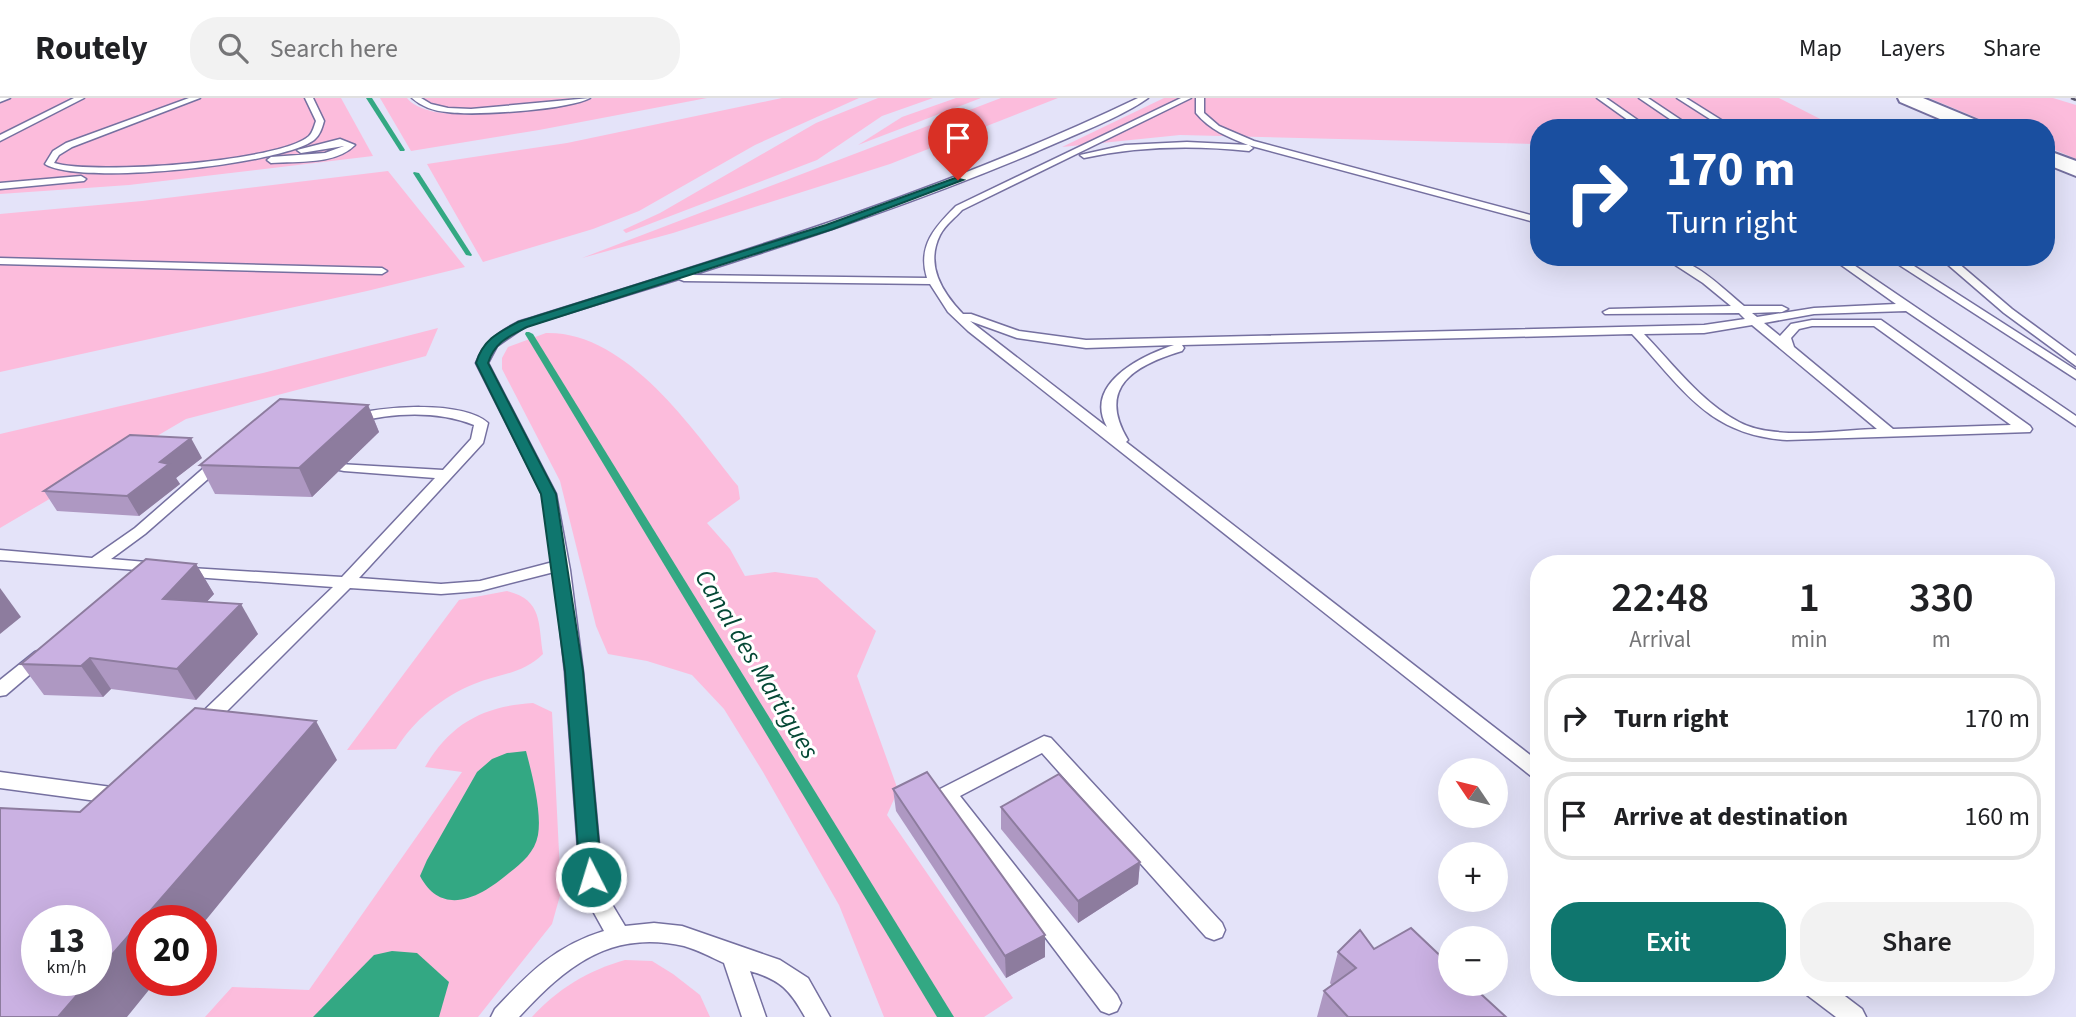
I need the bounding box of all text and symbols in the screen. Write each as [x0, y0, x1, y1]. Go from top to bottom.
search box [190, 17, 680, 80]
text: Routely [35, 25, 148, 72]
icon: search [214, 29, 252, 67]
text: Search here [270, 30, 398, 67]
text: Map [1799, 31, 1842, 66]
text: Layers [1880, 31, 1945, 66]
text: Share [1983, 31, 2041, 66]
pin [928, 108, 988, 180]
icon: arrive [939, 119, 977, 157]
text: 170 m [1666, 135, 1795, 205]
icon: right [1551, 147, 1642, 238]
text: Turn right [1666, 200, 1797, 246]
water label: Canal des Martigues [686, 562, 828, 766]
text: 22:48 [1611, 568, 1709, 628]
text: 1 [1798, 568, 1820, 628]
text: 330 [1909, 568, 1974, 628]
text: Arrival [1629, 623, 1691, 656]
text: min [1790, 623, 1828, 656]
text: m [1932, 623, 1951, 656]
icon: right [1555, 699, 1593, 737]
text: Turn right [1614, 700, 1729, 737]
text: 170 m [1964, 700, 2030, 737]
north arrow [1438, 758, 1508, 828]
map controls [1438, 758, 1508, 996]
icon: arrive [1555, 797, 1593, 835]
text: Arrive at destination [1614, 798, 1848, 835]
text: 160 m [1964, 798, 2030, 835]
position arrow [554, 840, 628, 914]
button: + [1438, 842, 1508, 912]
button: Exit [1551, 902, 1786, 982]
button: Share [1800, 902, 2034, 982]
speed limit sign: 20 [126, 905, 217, 996]
text: 13 [48, 916, 85, 966]
button: − [1438, 926, 1508, 996]
text: km/h [47, 955, 86, 980]

